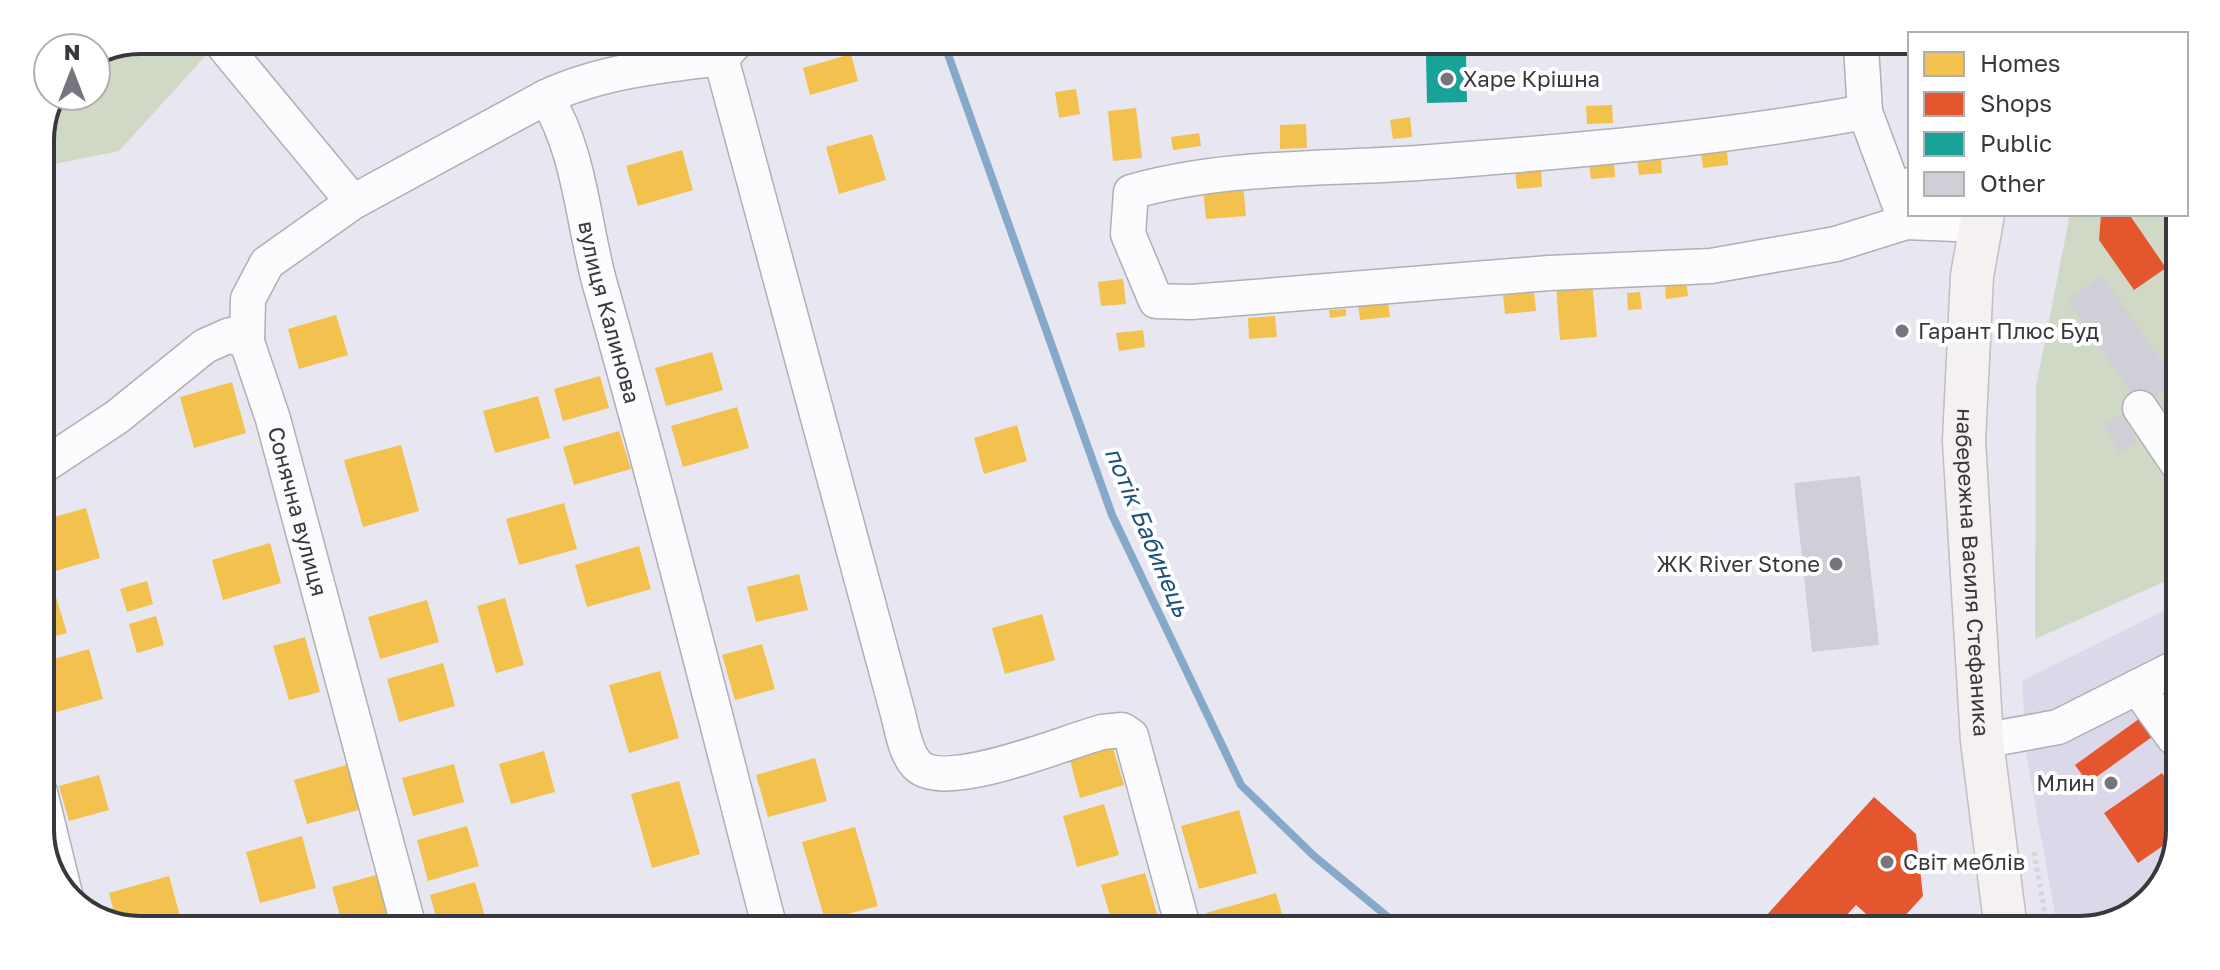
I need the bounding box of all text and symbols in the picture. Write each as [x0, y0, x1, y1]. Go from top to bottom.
north arrow [32, 32, 112, 112]
legend [1908, 32, 2188, 216]
text: N [64, 38, 80, 65]
text: Homes [1980, 48, 2061, 77]
place label: Харе Крішна [1463, 65, 1600, 92]
marker: Харе Крішна [1438, 70, 1456, 88]
text: Shops [1980, 88, 2052, 117]
text: Public [1980, 128, 2052, 157]
text: Other [1980, 168, 2045, 197]
street label: вулиця Калинова [573, 219, 646, 406]
place label: Гарант Плюс Буд [1918, 317, 2099, 344]
marker: Гарант Плюс Буд [1893, 322, 1911, 340]
street label: набережна Василя Стефаника [1951, 408, 1996, 738]
street label: Сонячна вулиця [263, 424, 334, 599]
water label: потік Бабинець [1100, 442, 1198, 622]
place label: ЖК River Stone [1656, 550, 1820, 577]
marker: ЖК River Stone [1827, 555, 1845, 573]
place label: Млин [2036, 769, 2095, 796]
marker: Млин [2102, 774, 2120, 792]
place label: Світ меблів [1903, 848, 2025, 875]
marker: Світ меблів [1878, 853, 1896, 871]

